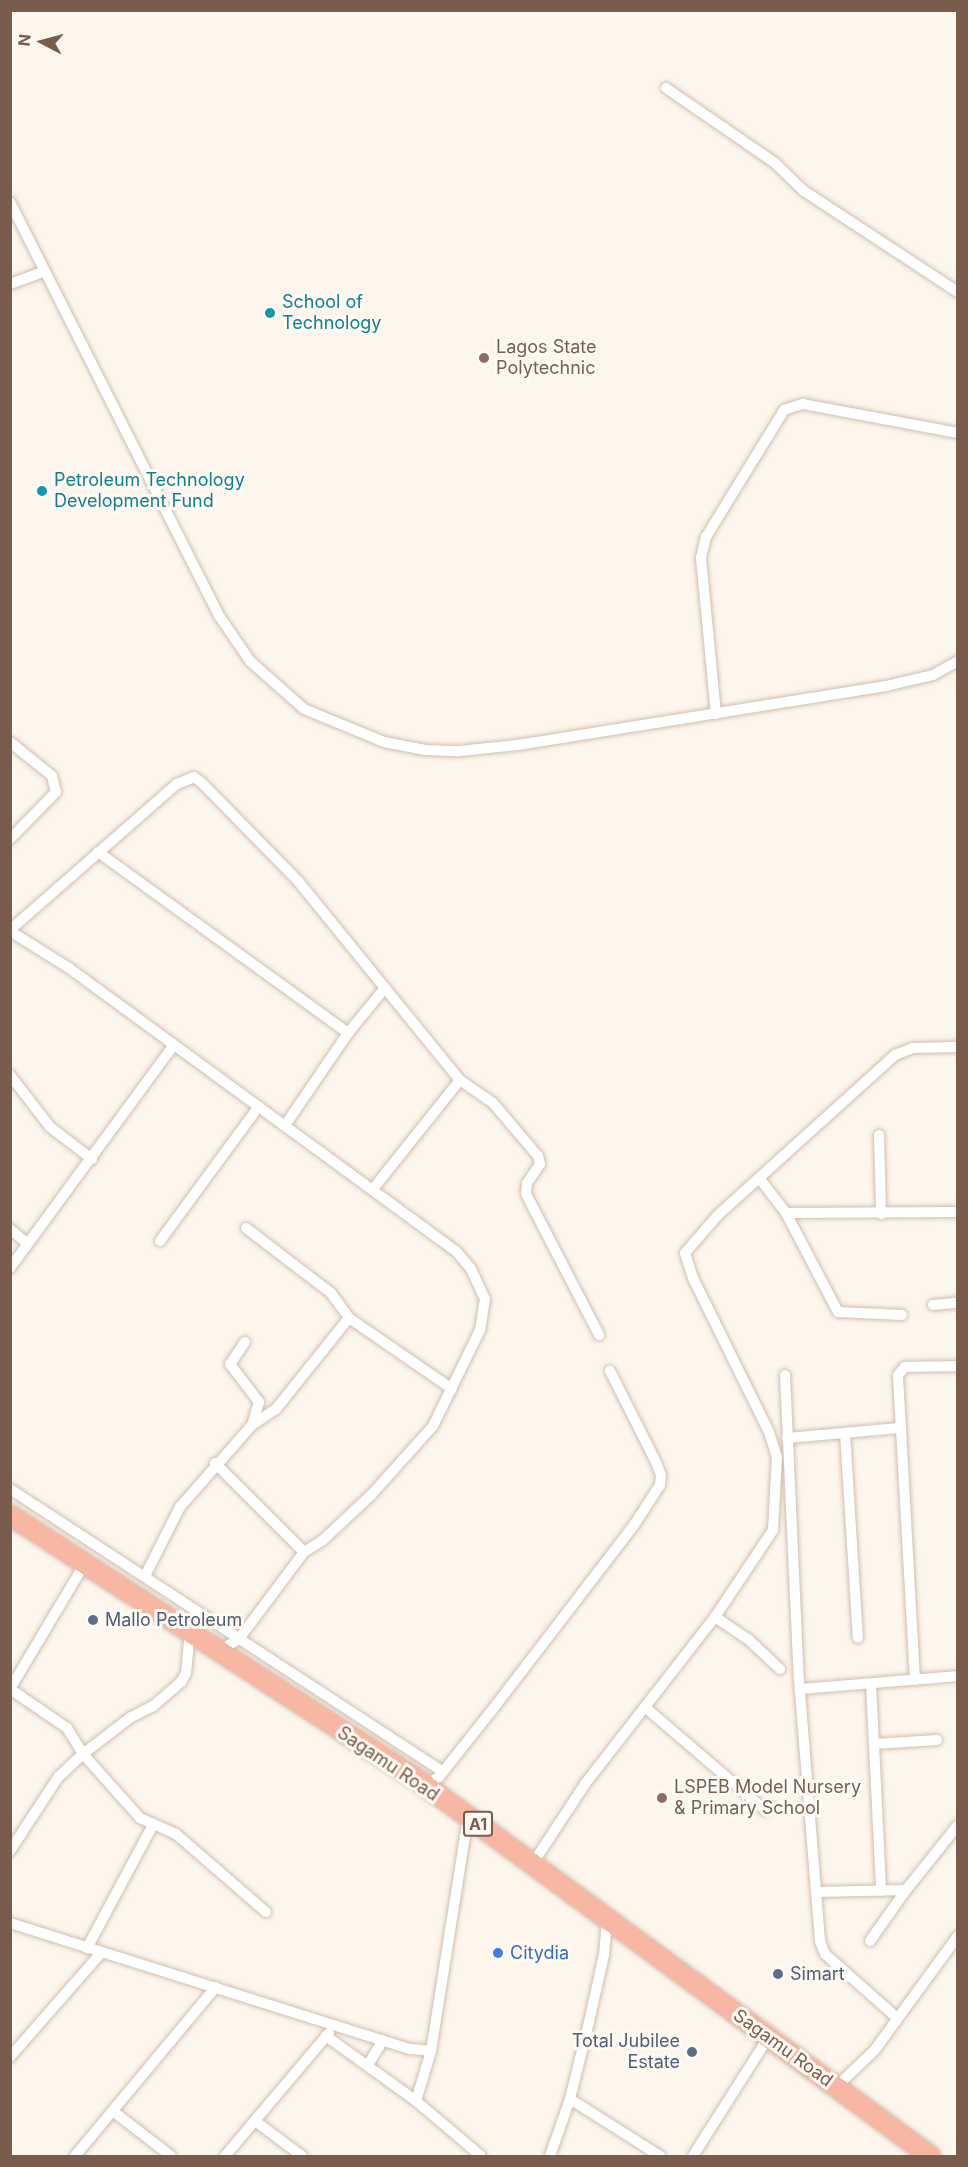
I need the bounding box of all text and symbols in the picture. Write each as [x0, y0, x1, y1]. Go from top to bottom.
north arrow [12, 12, 72, 72]
text: N [14, 33, 35, 47]
place label: School of Technology [282, 292, 381, 334]
marker: School of Technology [263, 306, 277, 320]
place label: Lagos State Polytechnic [496, 337, 597, 380]
marker: Lagos State Polytechnic [477, 351, 491, 365]
place label: Petroleum Technology Development Fund [54, 470, 245, 512]
marker: Petroleum Technology Development Fund [35, 484, 49, 498]
place label: Mallo Petroleum [105, 1609, 242, 1631]
marker: Mallo Petroleum [86, 1613, 100, 1627]
street label: Sagamu Road [333, 1722, 443, 1806]
place label: LSPEB Model Nursery & Primary School [674, 1777, 861, 1820]
marker: LSPEB Model Nursery & Primary School [655, 1791, 669, 1805]
road number: A1 [462, 1811, 494, 1837]
place label: Citydia [510, 1942, 569, 1964]
marker: Citydia [491, 1946, 505, 1960]
place label: Simart [790, 1963, 845, 1985]
marker: Simart [771, 1967, 785, 1981]
street label: Sagamu Road [729, 2005, 837, 2091]
place label: Total Jubilee Estate [572, 2031, 680, 2074]
marker: Total Jubilee Estate [685, 2045, 699, 2059]

